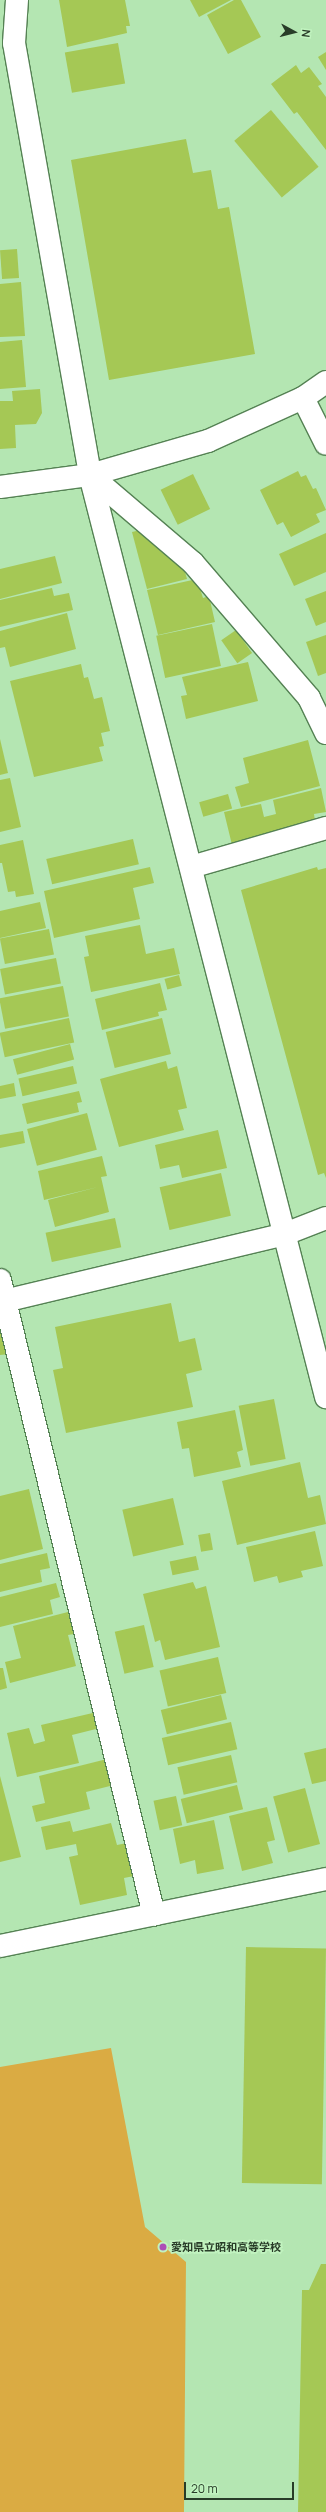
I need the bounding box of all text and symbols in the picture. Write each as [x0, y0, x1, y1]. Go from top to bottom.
north arrow [274, 12, 314, 52]
text: N [298, 29, 314, 38]
place label: 愛知県立昭和高等学校 [171, 2240, 281, 2254]
marker: 愛知県立昭和高等学校 [158, 2242, 168, 2252]
scale bar [186, 2474, 296, 2500]
text: 20 m [191, 2480, 218, 2497]

